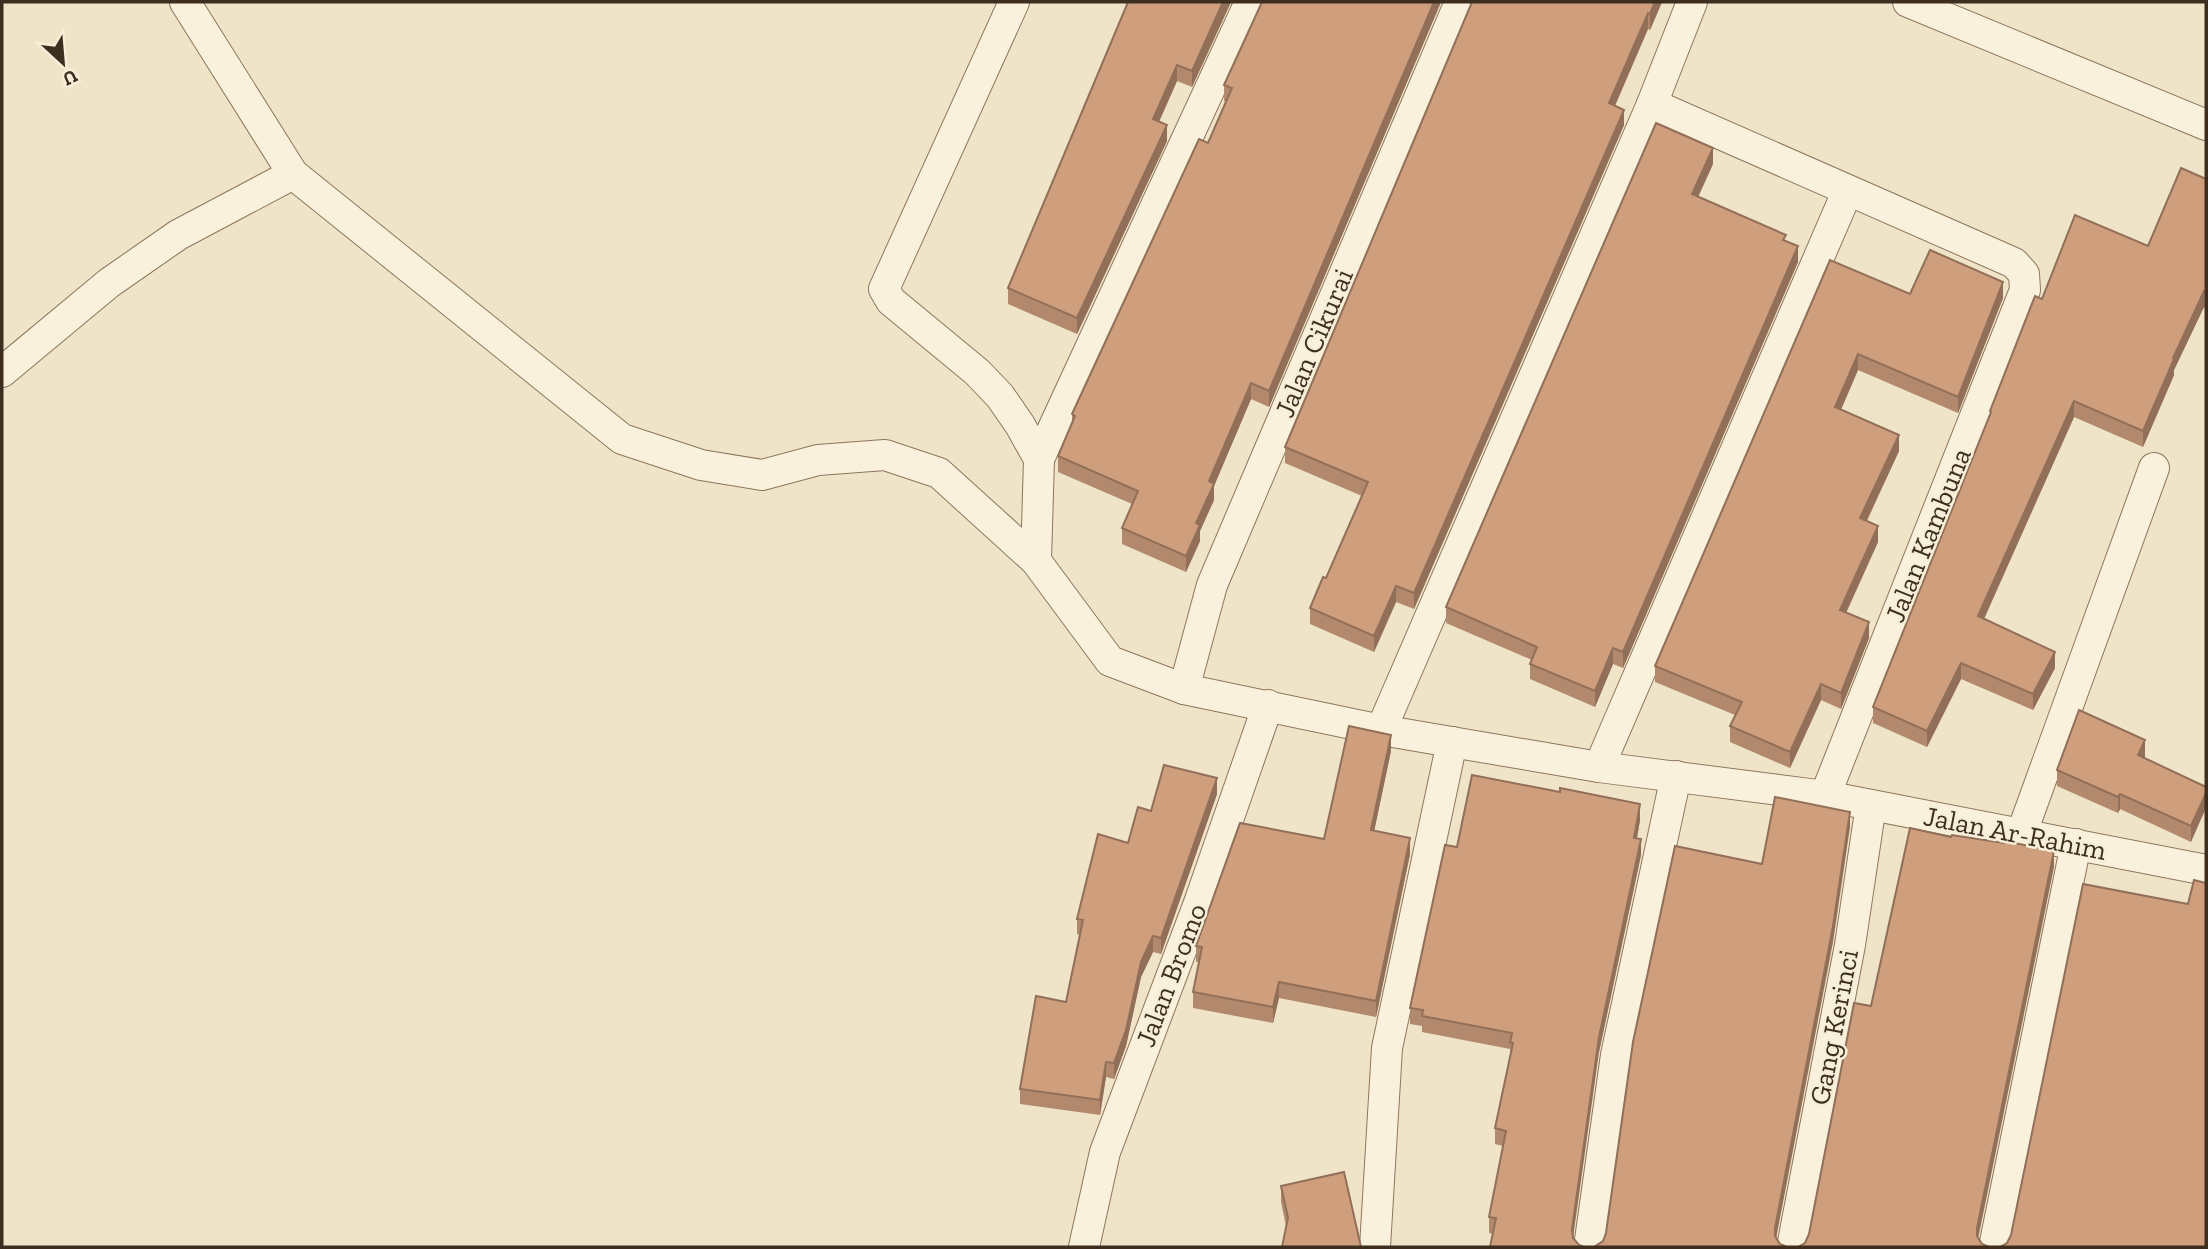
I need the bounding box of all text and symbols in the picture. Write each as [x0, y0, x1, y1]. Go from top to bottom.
north arrow [28, 28, 98, 98]
text: U [59, 64, 81, 91]
street label: Jalan Cikurai [1268, 264, 1360, 422]
street label: Jalan Kambuna [1878, 443, 1978, 627]
street label: Jalan Ar-Rahim [1921, 799, 2109, 867]
street label: Jalan Bromo [1129, 899, 1213, 1051]
street label: Gang Kerinci [1803, 946, 1865, 1108]

